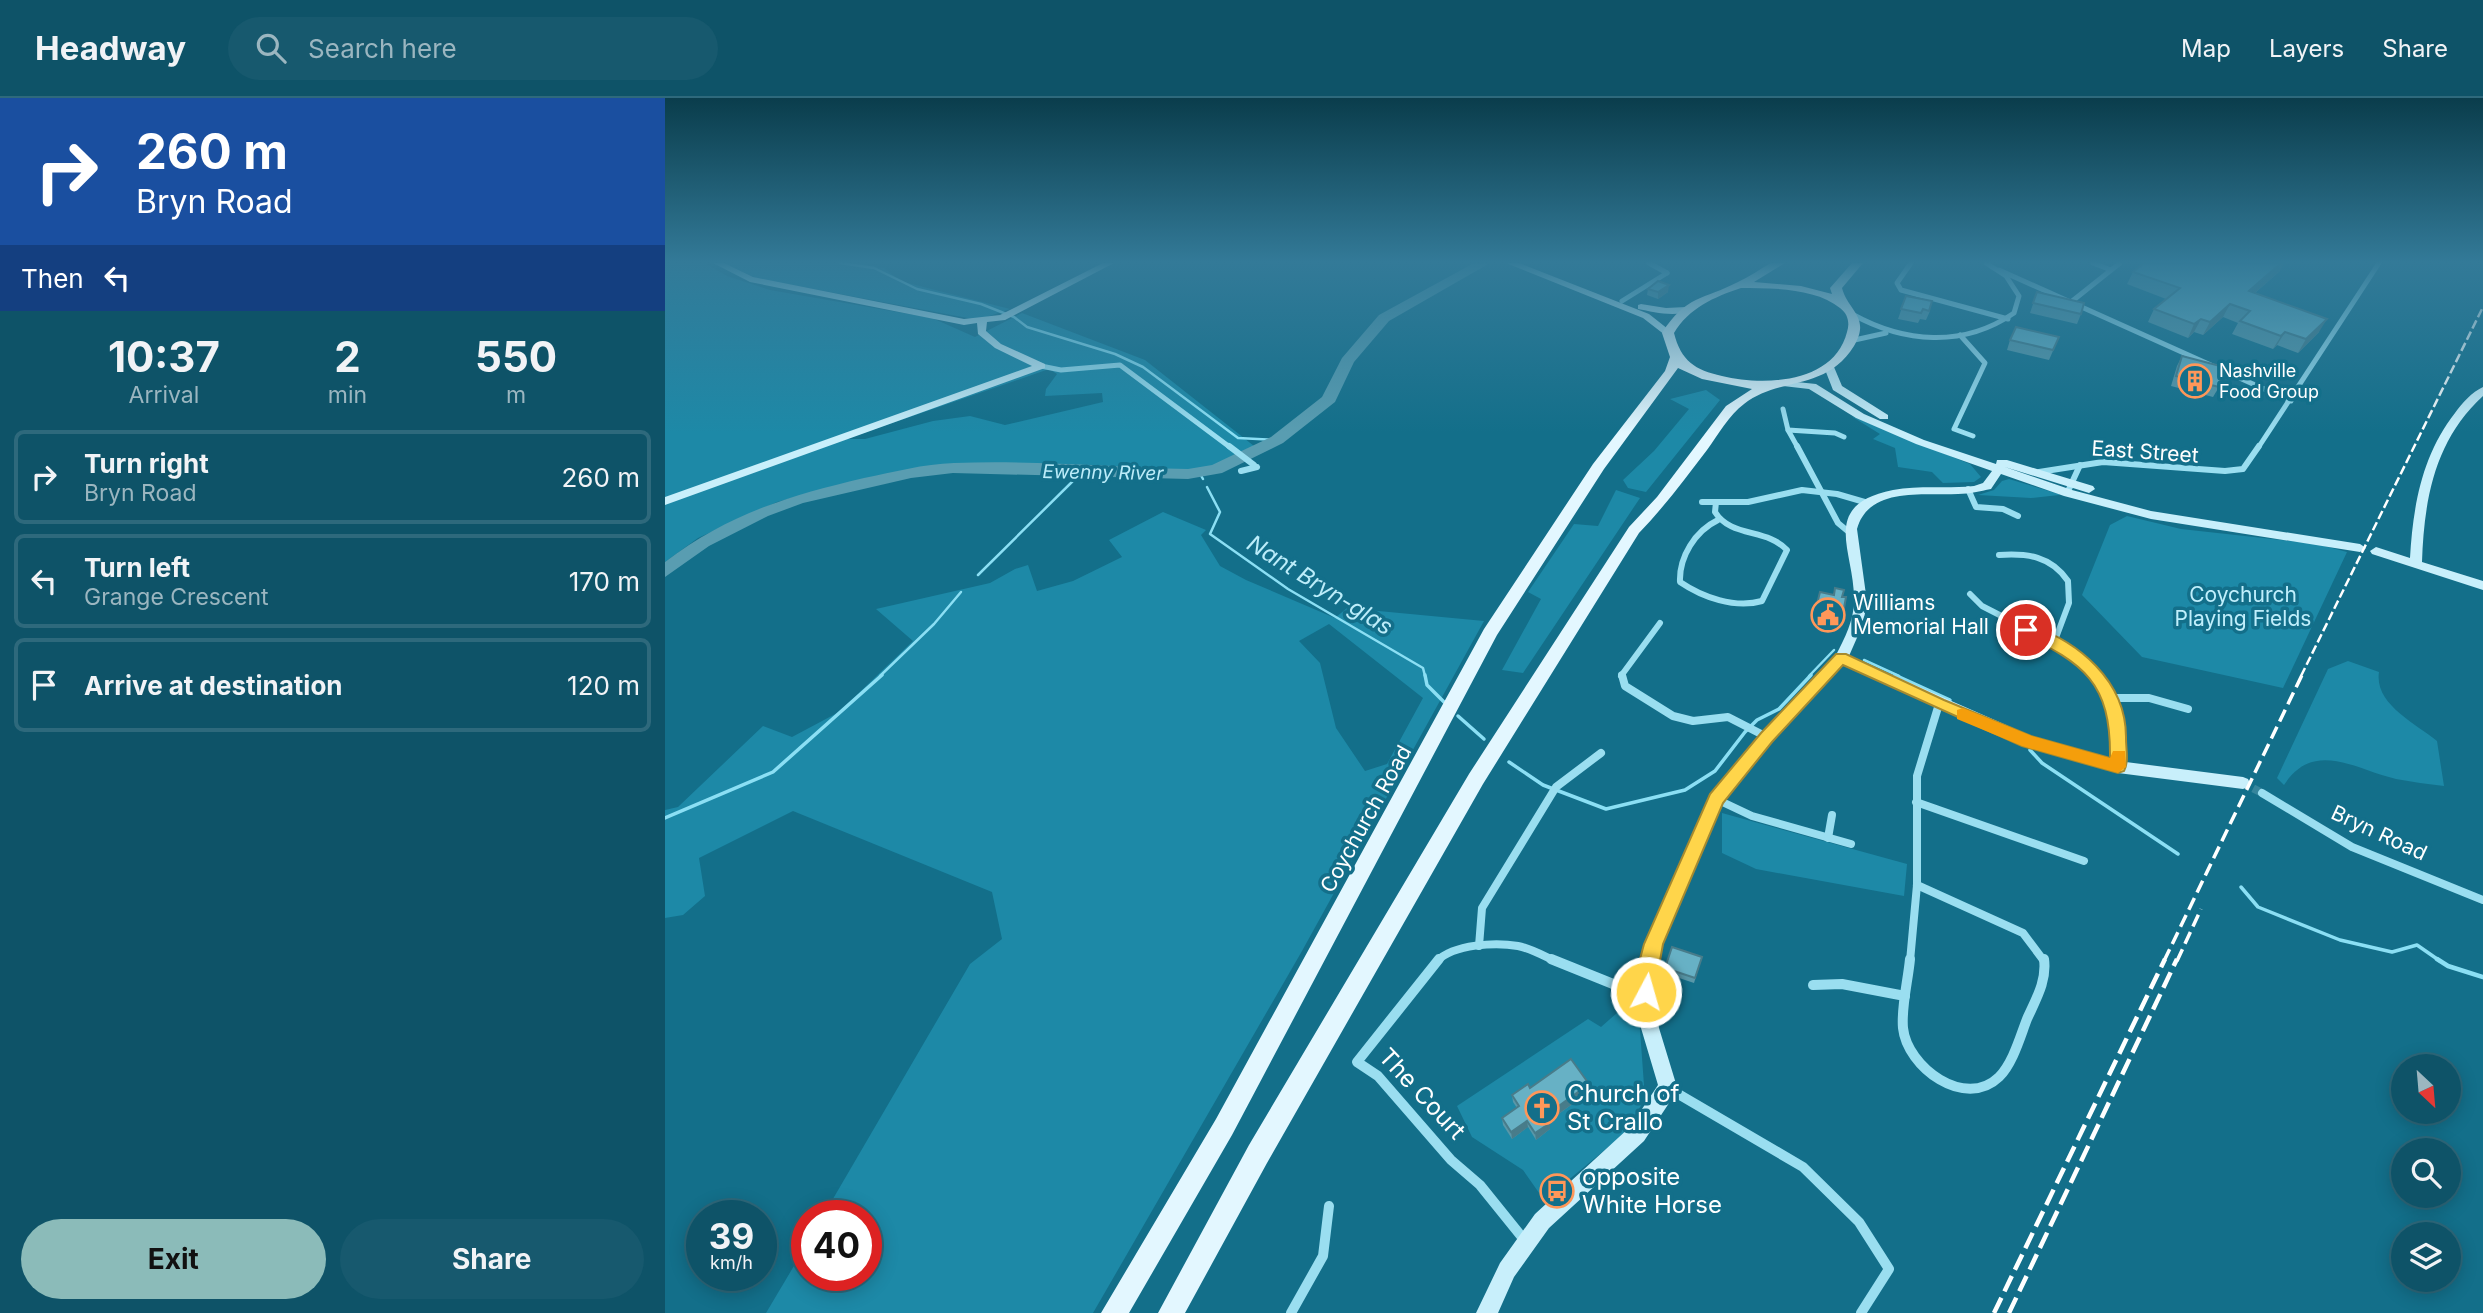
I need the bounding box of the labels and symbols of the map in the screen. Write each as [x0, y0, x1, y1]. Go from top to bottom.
place label: Nashville Food Group [2219, 360, 2319, 402]
building icon: Nashville Food Group [2176, 362, 2214, 400]
street label: East Street [2091, 435, 2200, 468]
water label: Ewenny River [1042, 460, 1165, 485]
water label: Nant Bryn-glas [1242, 529, 1398, 641]
park label: Coychurch Playing Fields [2175, 582, 2311, 631]
place label: Williams Memorial Hall [1853, 590, 1989, 639]
public building icon: Williams Memorial Hall [1809, 596, 1847, 634]
pin [1996, 600, 2056, 660]
street label: Coychurch Road [1315, 741, 1416, 897]
street label: Bryn Road [2327, 800, 2431, 866]
position arrow [1609, 955, 1683, 1029]
street label: The Court [1373, 1042, 1472, 1145]
north arrow [2391, 1054, 2461, 1124]
place label: Church of St Crallo [1567, 1079, 1680, 1136]
church icon: Church of St Crallo [1523, 1089, 1561, 1127]
place label: opposite White Horse [1582, 1162, 1722, 1219]
bus stop icon: opposite White Horse [1538, 1172, 1576, 1210]
speed limit sign: 40 [791, 1200, 882, 1291]

